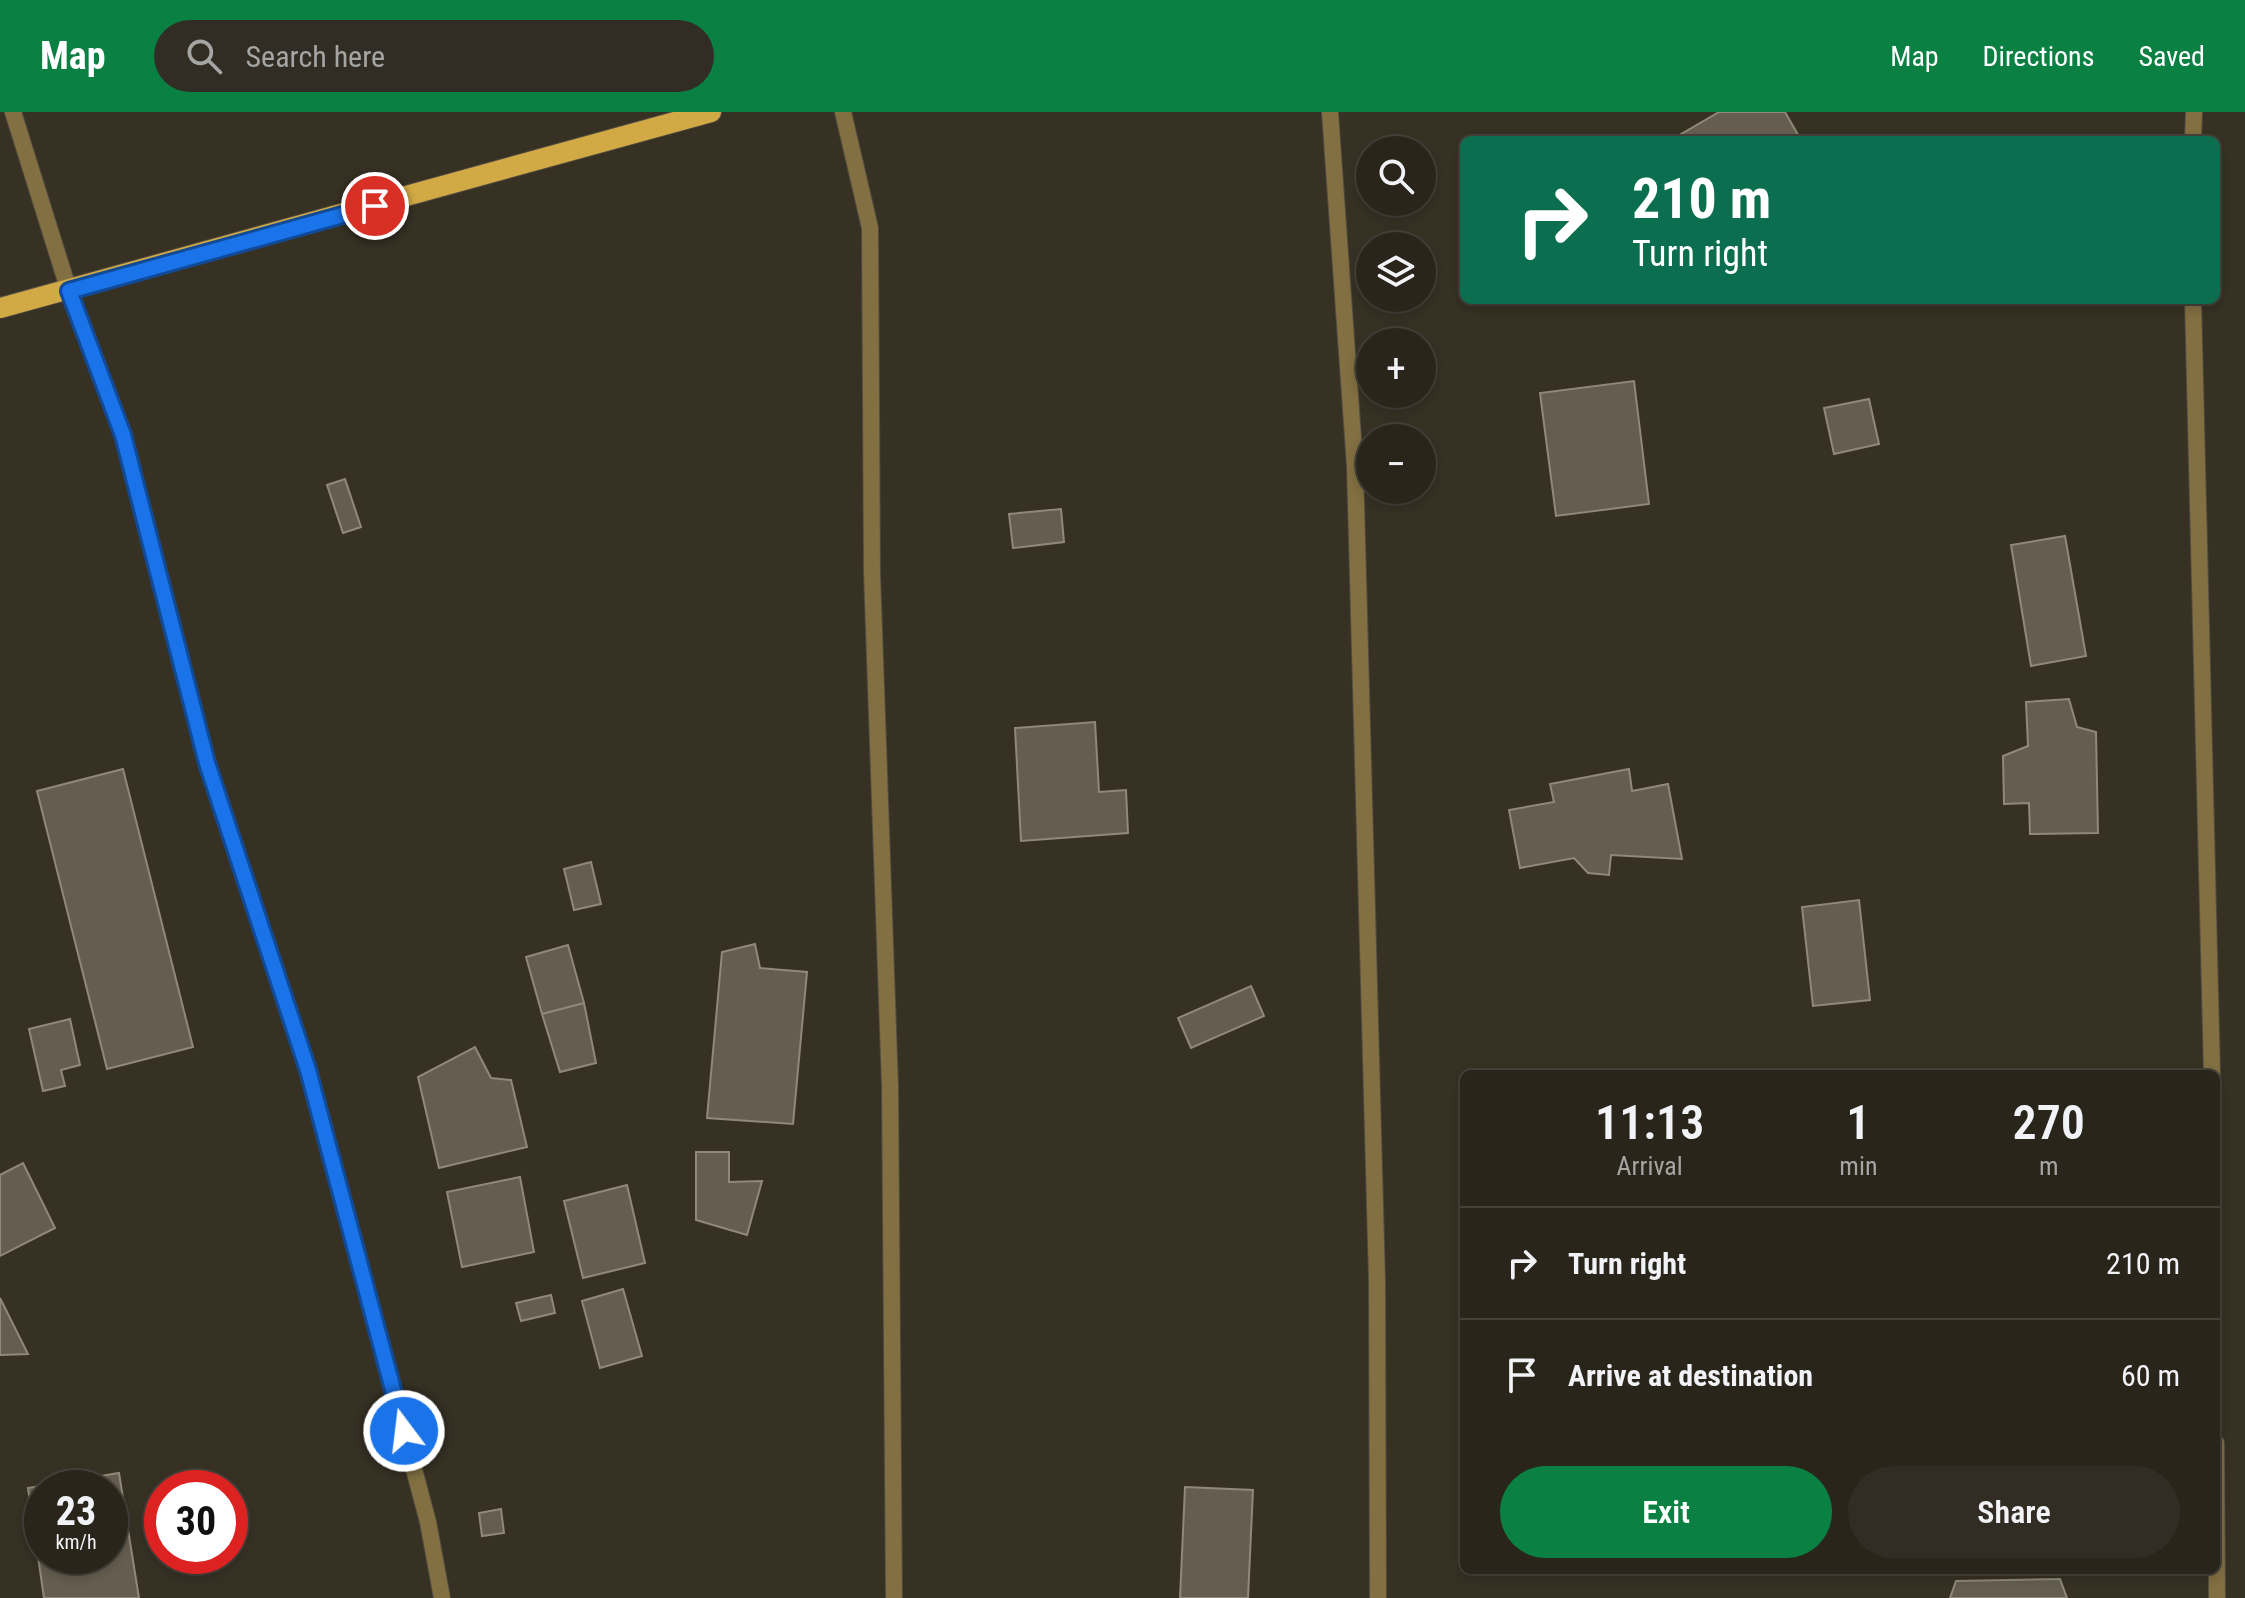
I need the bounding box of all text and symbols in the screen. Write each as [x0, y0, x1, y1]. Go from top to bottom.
search box [154, 20, 714, 92]
text: Map [40, 34, 106, 78]
icon: search [182, 34, 226, 78]
text: Search here [246, 39, 385, 74]
text: Map [1890, 40, 1939, 73]
text: Directions [1983, 40, 2094, 73]
text: Saved [2138, 40, 2205, 73]
map controls [1356, 136, 1436, 504]
button: search [1356, 136, 1436, 216]
text: 210 m [1632, 166, 1771, 232]
icon: right [1500, 168, 1604, 272]
pin [341, 172, 409, 240]
icon: arrive [353, 184, 397, 228]
button: layers [1356, 232, 1436, 312]
text: Turn right [1632, 233, 1768, 275]
button: + [1356, 328, 1436, 408]
button: − [1356, 424, 1436, 504]
text: 11:13 [1595, 1094, 1704, 1151]
text: 1 [1846, 1094, 1870, 1151]
text: 270 [2013, 1094, 2085, 1151]
text: Arrival [1617, 1151, 1683, 1181]
text: min [1839, 1151, 1877, 1181]
text: m [2039, 1151, 2059, 1181]
icon: right [1500, 1241, 1544, 1285]
text: Turn right [1568, 1246, 1686, 1281]
text: 210 m [2106, 1246, 2180, 1281]
icon: arrive [1500, 1353, 1544, 1397]
text: Arrive at destination [1568, 1358, 1813, 1393]
text: 60 m [2121, 1358, 2180, 1393]
position arrow [362, 1389, 446, 1473]
button: Exit [1500, 1466, 1832, 1558]
button: Share [1848, 1466, 2180, 1558]
speed limit sign: 30 [144, 1470, 248, 1574]
text: 23 [56, 1488, 96, 1535]
text: km/h [55, 1530, 97, 1554]

